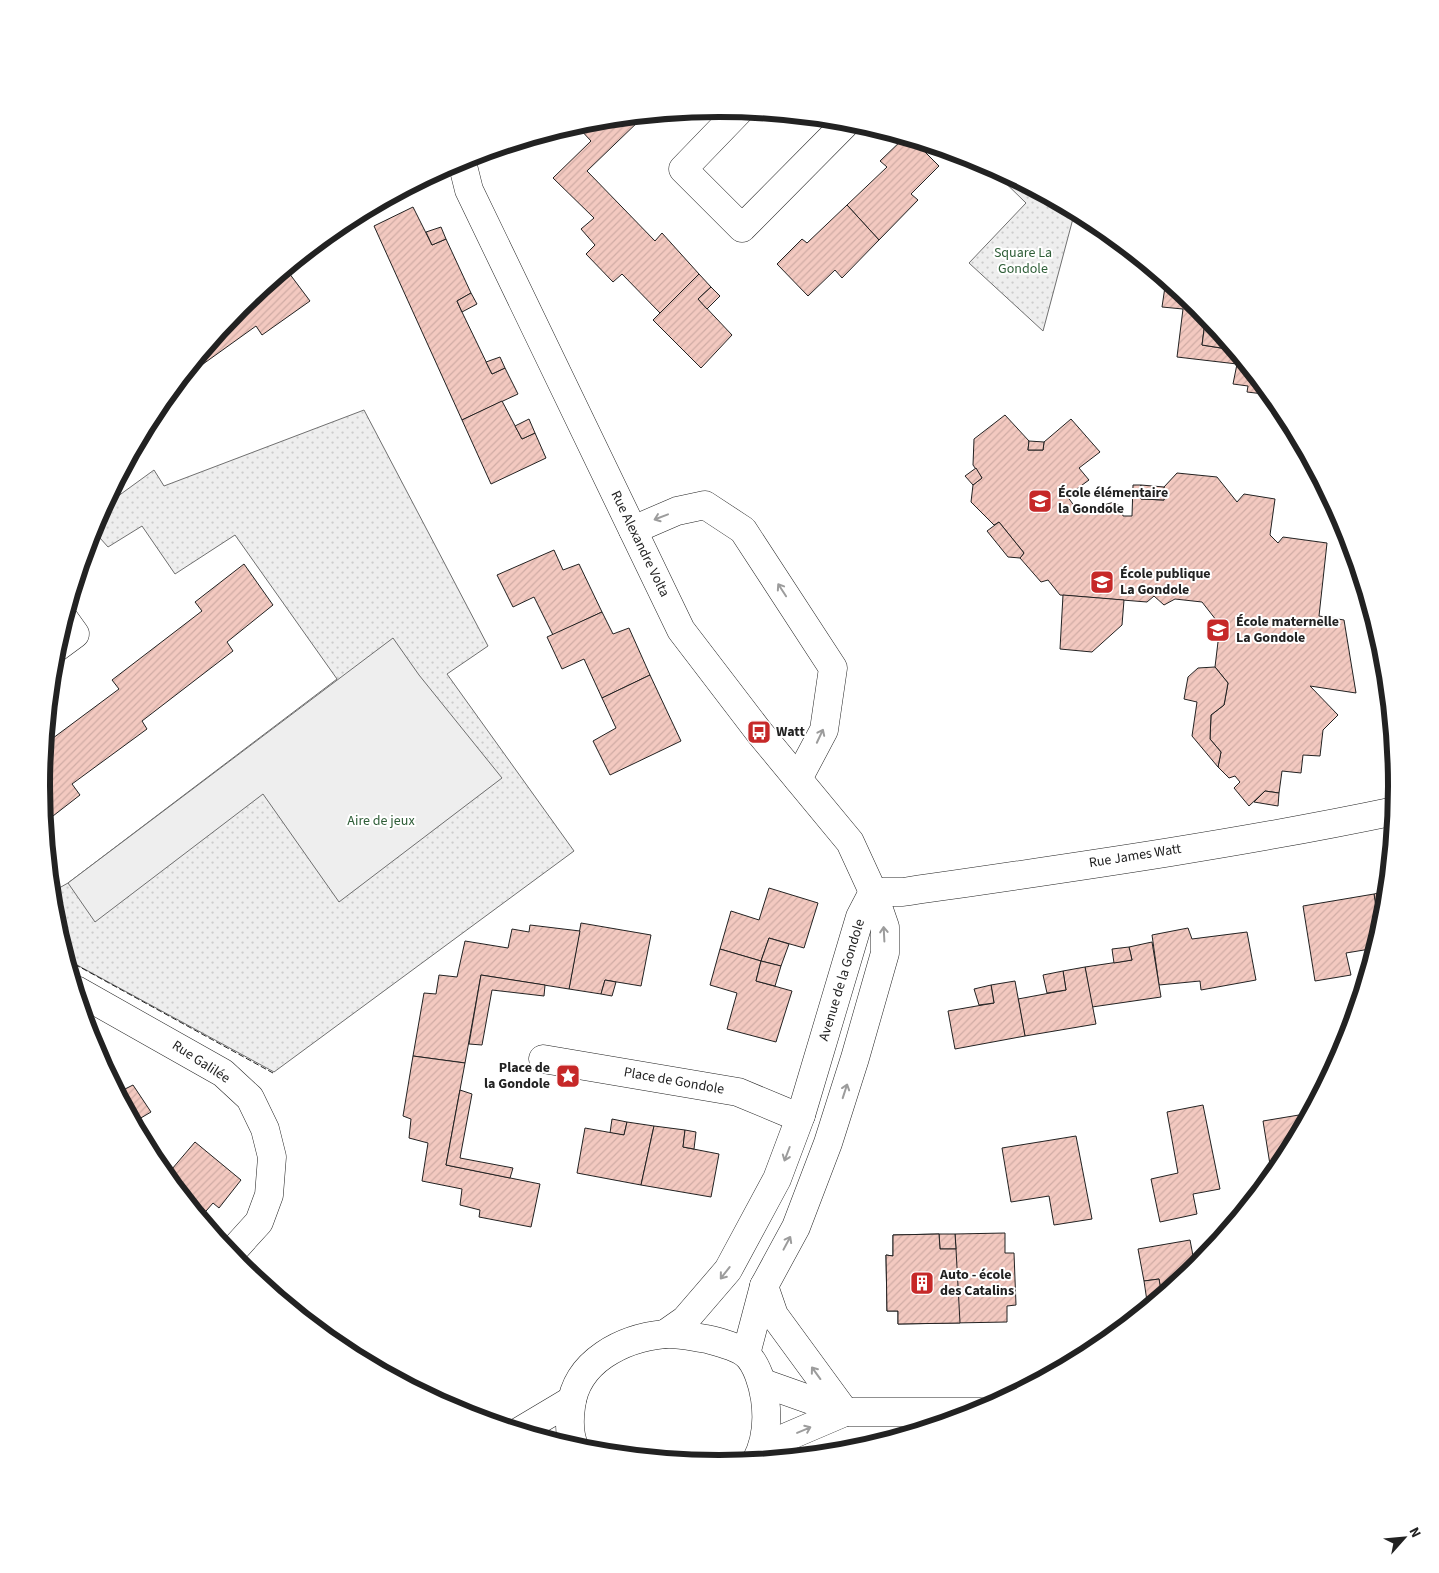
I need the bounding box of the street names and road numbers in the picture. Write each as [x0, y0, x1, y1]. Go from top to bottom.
street label: Rue Alexandre Volta [606, 487, 674, 601]
street label: Rue James Watt [1087, 839, 1183, 873]
street label: Avenue de la Gondole [814, 916, 870, 1043]
street label: Rue Galilée [168, 1036, 234, 1088]
street label: Place de Gondole [622, 1062, 726, 1100]

